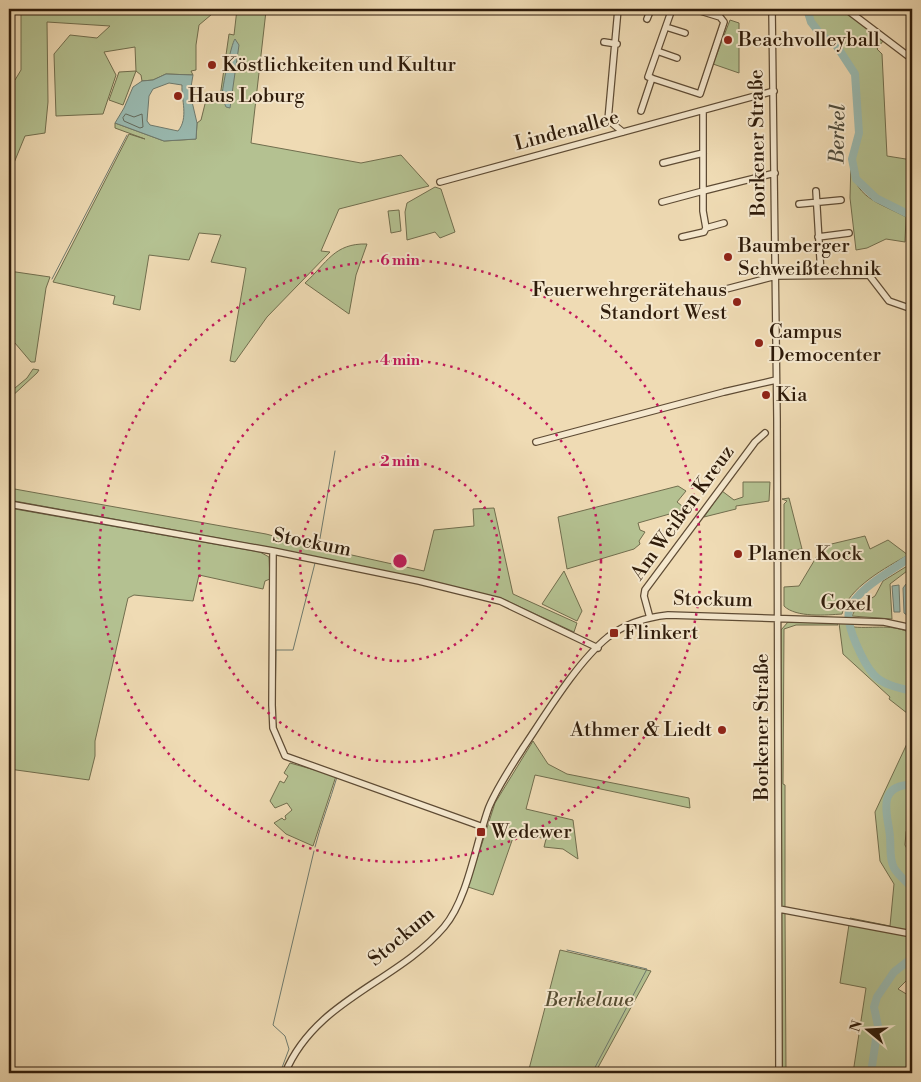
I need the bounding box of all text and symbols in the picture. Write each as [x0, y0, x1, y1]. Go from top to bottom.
place label: Beachvolleyball [737, 28, 880, 53]
marker: Beachvolleyball [722, 34, 734, 46]
place label: Köstlichkeiten und Kultur [222, 53, 457, 78]
marker: Köstlichkeiten und Kultur [206, 59, 218, 71]
street label: Borkener Straße [744, 69, 772, 218]
place label: Haus Loburg [188, 84, 305, 109]
marker: Haus Loburg [172, 90, 184, 102]
water label: Berkel [824, 104, 852, 165]
street label: Lindenallee [512, 105, 622, 157]
place label: Baumberger Schweißtechnik [737, 234, 882, 282]
text: 6 min [380, 251, 421, 270]
marker: Baumberger Schweißtechnik [722, 251, 734, 263]
place label: Feuerwehrgerätehaus Standort West [532, 278, 727, 326]
marker: Feuerwehrgerätehaus Standort West [731, 296, 743, 308]
place label: Campus Democenter [769, 320, 882, 368]
marker: Campus Democenter [753, 337, 765, 349]
text: 4 min [380, 351, 421, 370]
place label: Kia [776, 383, 808, 408]
marker: Kia [760, 389, 772, 401]
street label: Am Weißen Kreuz [625, 441, 740, 586]
text: 2 min [380, 452, 420, 471]
street label: Stockum [271, 523, 354, 563]
place label: Planen Kock [748, 542, 864, 567]
marker: Planen Kock [732, 548, 744, 560]
centre of rings [391, 552, 409, 570]
street label: Stockum [673, 587, 753, 613]
street label: Goxel [820, 591, 872, 617]
place label: Flinkert [624, 621, 698, 646]
marker: Flinkert [608, 627, 620, 639]
street label: Borkener Straße [750, 653, 775, 802]
place label: Athmer & Liedt [569, 718, 712, 743]
marker: Athmer & Liedt [716, 724, 728, 736]
place label: Wedewer [490, 820, 572, 845]
marker: Wedewer [475, 826, 487, 838]
street label: Stockum [363, 902, 441, 972]
park label: Berkelaue [544, 988, 634, 1013]
north arrow [844, 1004, 894, 1054]
text: N [846, 1018, 867, 1034]

